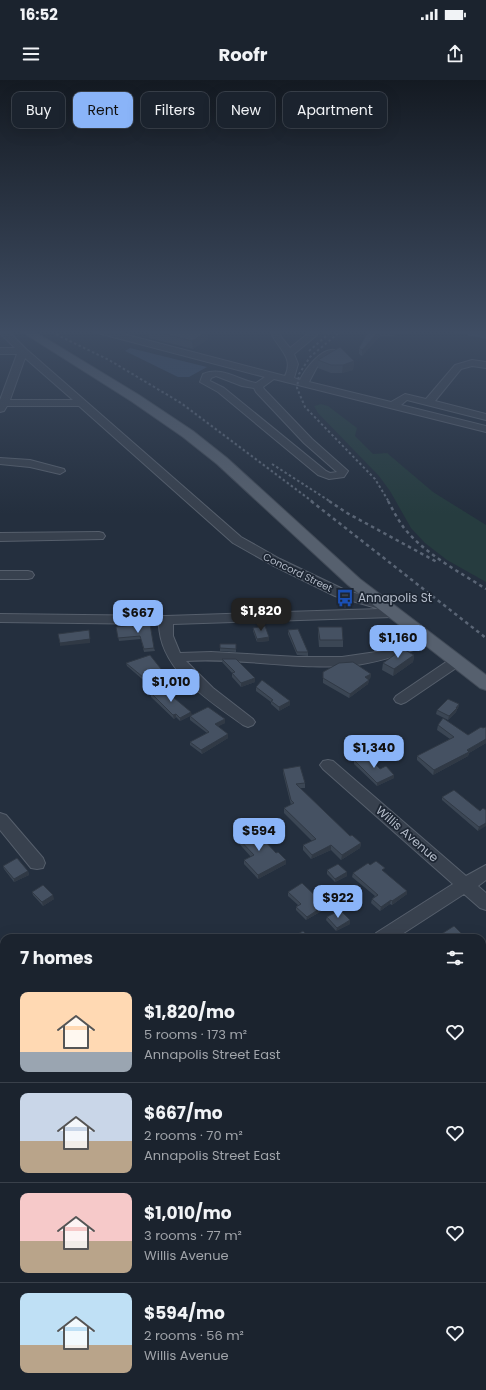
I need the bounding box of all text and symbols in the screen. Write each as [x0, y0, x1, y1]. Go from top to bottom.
text: 16:52 [20, 4, 58, 25]
text: Roofr [219, 42, 267, 67]
icon: menu [20, 43, 42, 65]
icon: share [444, 43, 466, 65]
chip: Buy [12, 92, 65, 128]
chip: Rent [73, 92, 133, 128]
chip: Filters [141, 92, 209, 128]
chip: New [217, 92, 275, 128]
chip: Apartment [283, 92, 387, 128]
street label: Concord Street [261, 549, 335, 596]
bus stop icon: Annapolis St [335, 588, 355, 608]
place label: Annapolis St [358, 589, 432, 606]
pin: $1,820 [228, 598, 294, 632]
pin: $667 [114, 600, 162, 634]
text: $1,820 [240, 601, 282, 620]
text: $667 [122, 603, 154, 622]
pin: $1,160 [365, 625, 431, 659]
text: $1,160 [379, 628, 417, 647]
pin: $1,010 [138, 669, 204, 703]
text: $1,010 [151, 672, 191, 691]
pin: $1,340 [341, 735, 407, 769]
text: $1,340 [353, 738, 395, 757]
street label: Willis Avenue [372, 802, 442, 866]
pin: $594 [235, 818, 283, 852]
text: $594 [242, 821, 276, 840]
pin: $922 [314, 885, 362, 919]
text: $922 [322, 888, 354, 907]
text: 7 homes [20, 946, 93, 970]
icon: filters [444, 947, 466, 969]
text: $1,820/mo [144, 1000, 235, 1024]
icon: home [52, 1008, 100, 1056]
icon: heart [444, 1021, 466, 1043]
text: 5 rooms · 173 m² [144, 1025, 247, 1044]
text: Annapolis Street East [144, 1045, 280, 1064]
text: $667/mo [144, 1101, 222, 1125]
icon: home [52, 1109, 100, 1157]
icon: heart [444, 1122, 466, 1144]
text: 2 rooms · 70 m² [144, 1126, 243, 1145]
text: Annapolis Street East [144, 1146, 280, 1165]
text: $1,010/mo [144, 1201, 232, 1225]
icon: home [52, 1209, 100, 1257]
icon: heart [444, 1222, 466, 1244]
text: 3 rooms · 77 m² [144, 1226, 242, 1245]
text: Willis Avenue [144, 1246, 229, 1265]
text: $594/mo [144, 1301, 225, 1325]
icon: home [52, 1309, 100, 1357]
icon: heart [444, 1322, 466, 1344]
text: 2 rooms · 56 m² [144, 1326, 244, 1345]
text: Willis Avenue [144, 1346, 229, 1365]

